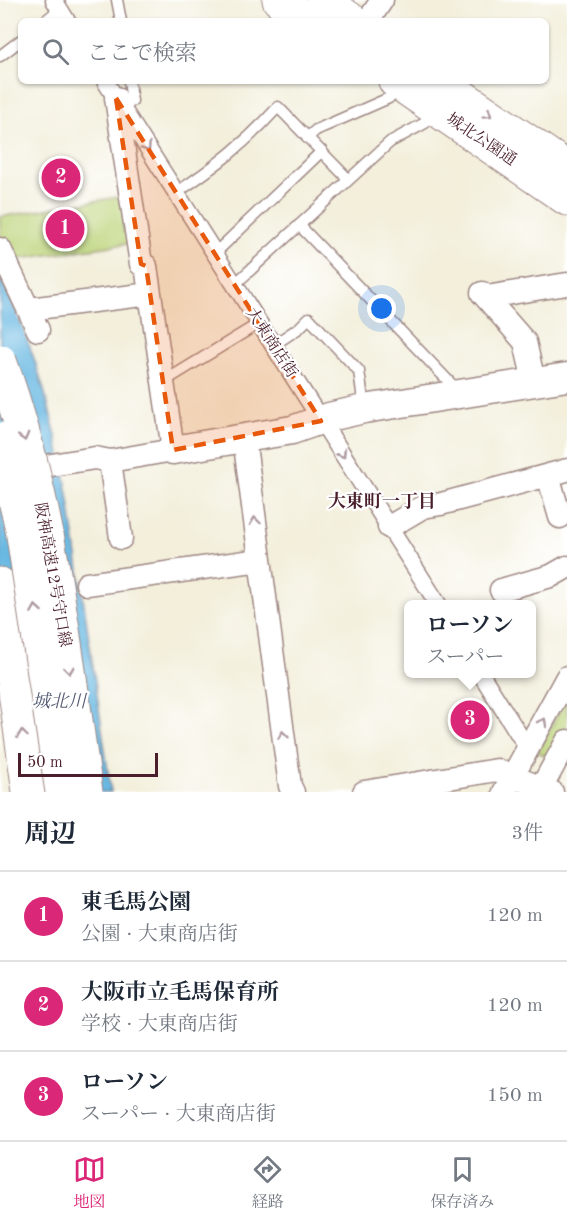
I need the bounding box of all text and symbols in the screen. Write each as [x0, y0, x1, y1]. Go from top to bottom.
search box [18, 18, 549, 84]
icon: search [39, 35, 72, 68]
text: ここで検索 [87, 43, 197, 65]
one-way arrow [482, 107, 493, 118]
street label: 城北公園通 [443, 109, 520, 169]
one-way arrow [140, 142, 152, 152]
pin: 2 [42, 156, 80, 201]
pin: 1 [46, 206, 84, 252]
your location [367, 294, 396, 323]
street label: 大東商店街 [243, 304, 301, 381]
one-way arrow [16, 432, 29, 442]
one-way arrow [335, 448, 347, 458]
district label: 大東町一丁目 [328, 491, 436, 511]
street label: 阪神高速12号守口線 [31, 501, 75, 649]
one-way arrow [249, 516, 261, 525]
popup [404, 600, 536, 678]
one-way arrow [30, 605, 43, 615]
text: ローソン [426, 615, 514, 637]
text: スーパー [426, 648, 504, 668]
one-way arrow [62, 665, 74, 674]
water label: 城北川 [32, 692, 88, 711]
pin: 3 [450, 698, 490, 742]
one-way arrow [536, 718, 547, 729]
one-way arrow [16, 729, 28, 739]
one-way arrow [277, 730, 290, 740]
scale bar [18, 750, 158, 778]
text: 50 m [27, 755, 63, 771]
text: 周辺 [24, 822, 76, 848]
text: 3件 [511, 824, 543, 844]
text: 東毛馬公園 [81, 892, 191, 914]
text: 1 [38, 906, 49, 926]
text: 120 m [487, 906, 543, 926]
text: 公園 · 大東商店街 [81, 925, 238, 945]
text: 大阪市立毛馬保育所 [81, 982, 279, 1004]
text: 2 [38, 996, 49, 1016]
text: 120 m [487, 996, 543, 1016]
text: 学校 · 大東商店街 [81, 1015, 238, 1035]
text: ローソン [81, 1072, 168, 1094]
text: 3 [38, 1086, 49, 1106]
text: 150 m [487, 1086, 543, 1106]
text: スーパー · 大東商店街 [81, 1105, 276, 1125]
tab: 地図 [73, 1153, 106, 1213]
tab: 経路 [251, 1153, 284, 1213]
tab: 保存済み [430, 1153, 494, 1213]

